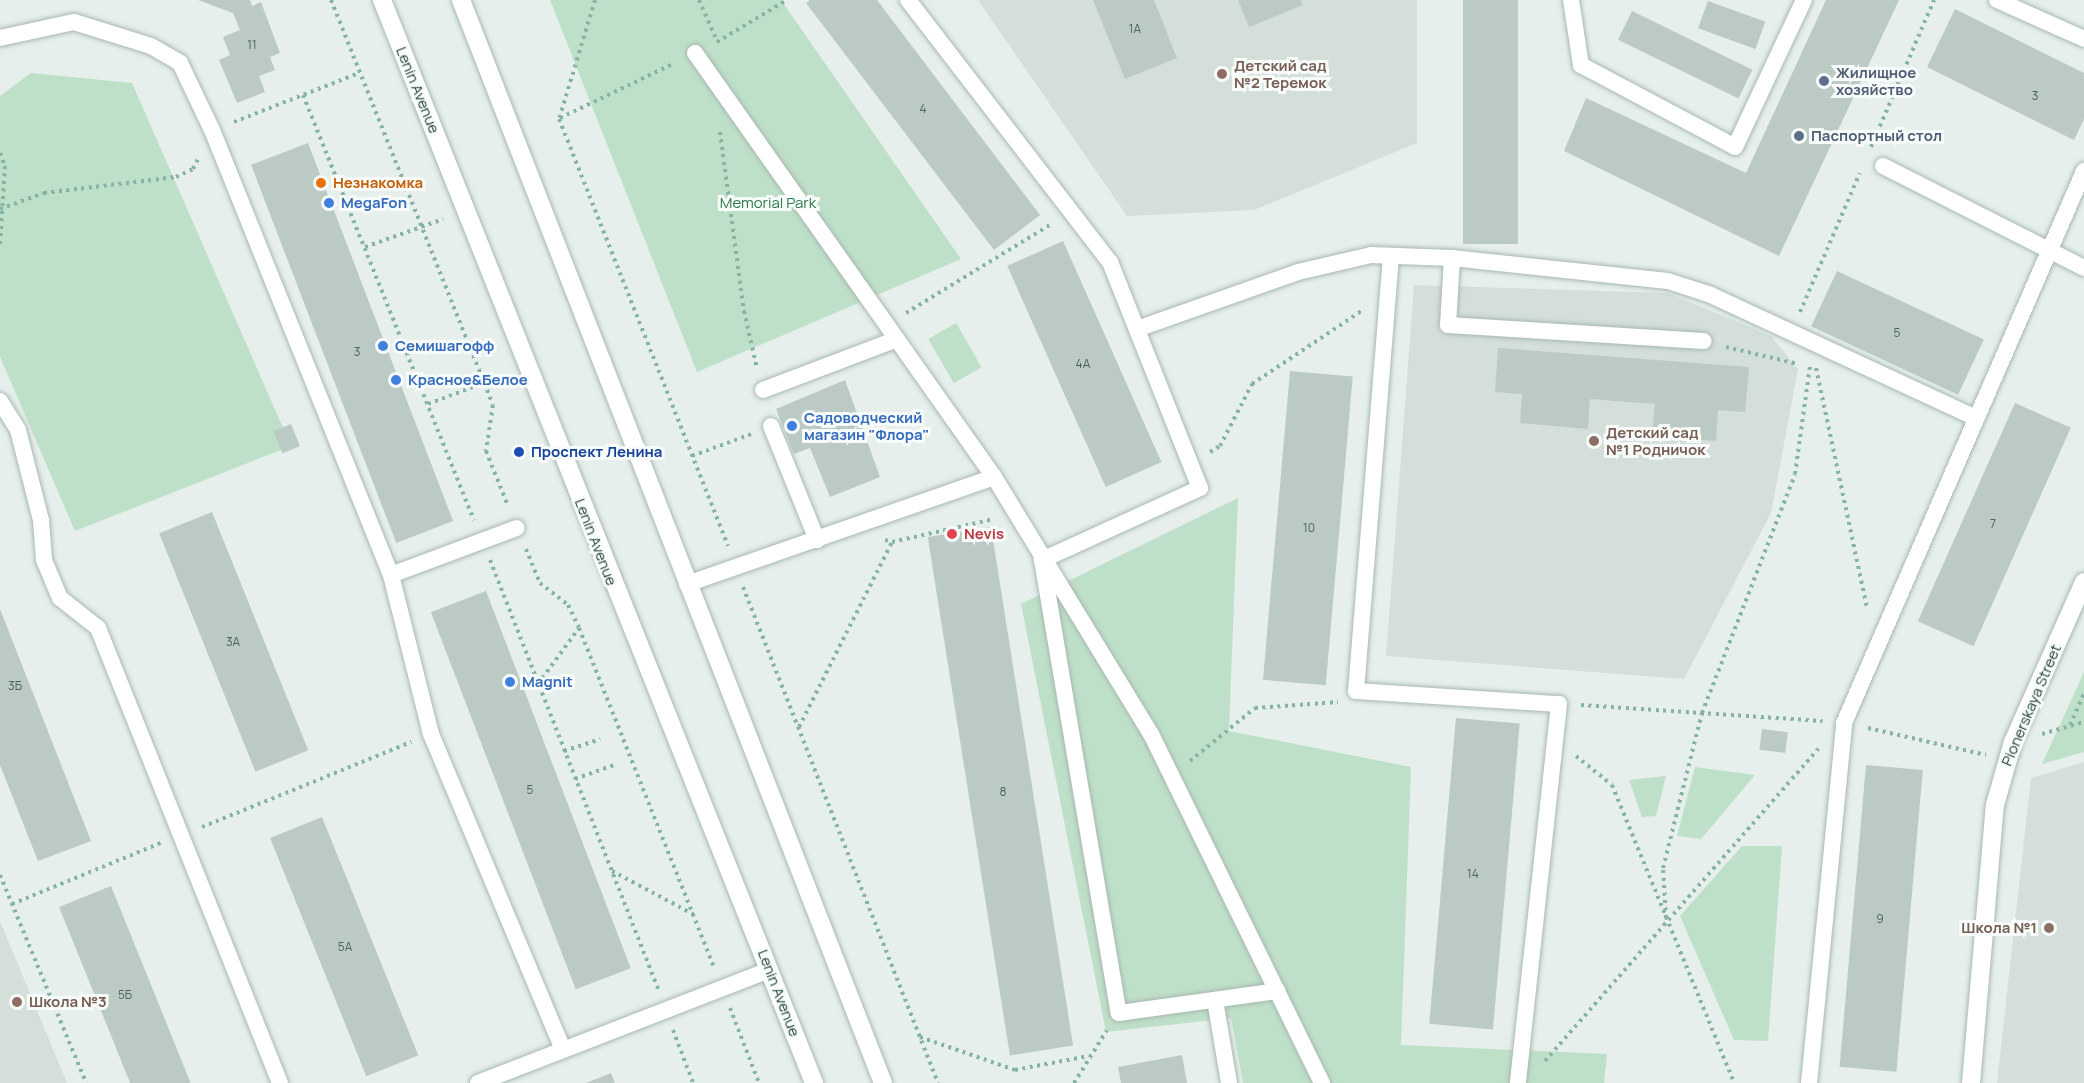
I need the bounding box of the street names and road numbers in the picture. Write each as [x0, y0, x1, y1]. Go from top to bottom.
street label: Lenin Avenue [392, 44, 444, 136]
street label: Lenin Avenue [571, 496, 621, 588]
street label: Pionerskaya Street [1997, 641, 2065, 769]
street label: Lenin Avenue [754, 947, 804, 1039]

